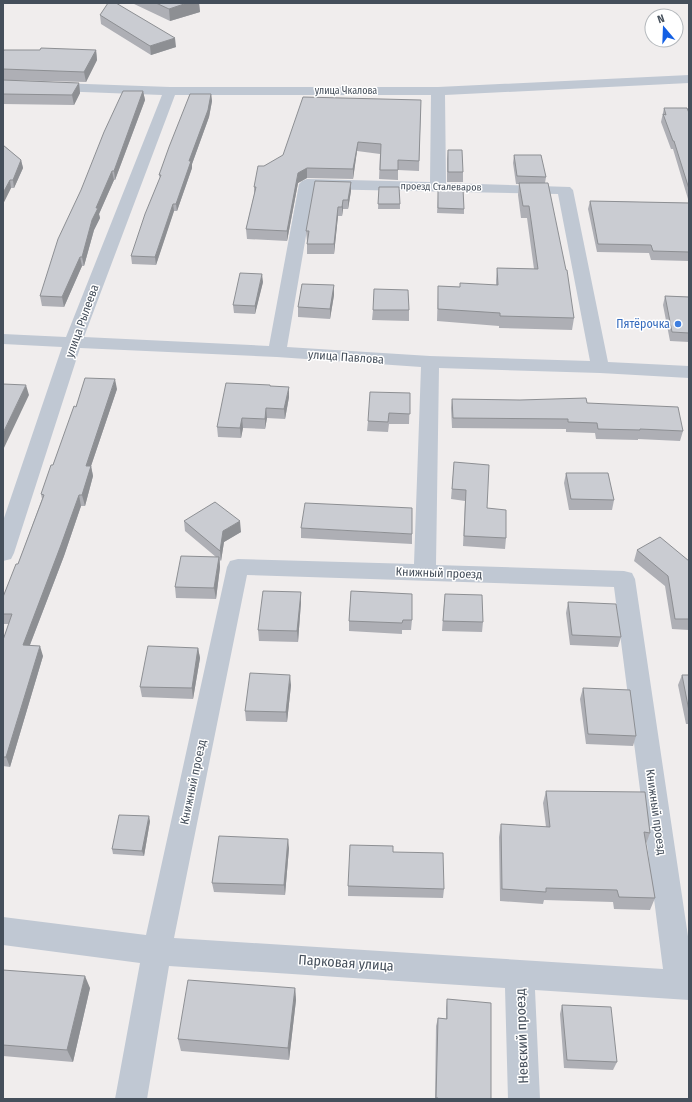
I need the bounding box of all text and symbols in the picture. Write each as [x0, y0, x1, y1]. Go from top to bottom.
north arrow [644, 8, 684, 48]
text: N [656, 12, 666, 26]
street label: улица Чкалова [315, 85, 377, 97]
street label: проезд Сталеваров [400, 180, 482, 194]
street label: улица Рылеева [62, 282, 102, 359]
place label: Пятёрочка [616, 317, 670, 331]
marker: Пятёрочка [673, 319, 683, 329]
street label: улица Павлова [307, 347, 385, 367]
street label: Книжный проезд [396, 564, 482, 582]
street label: Книжный проезд [177, 738, 209, 826]
street label: Книжный проезд [643, 768, 669, 856]
street label: Парковая улица [298, 951, 394, 975]
street label: Невский проезд [512, 988, 532, 1084]

